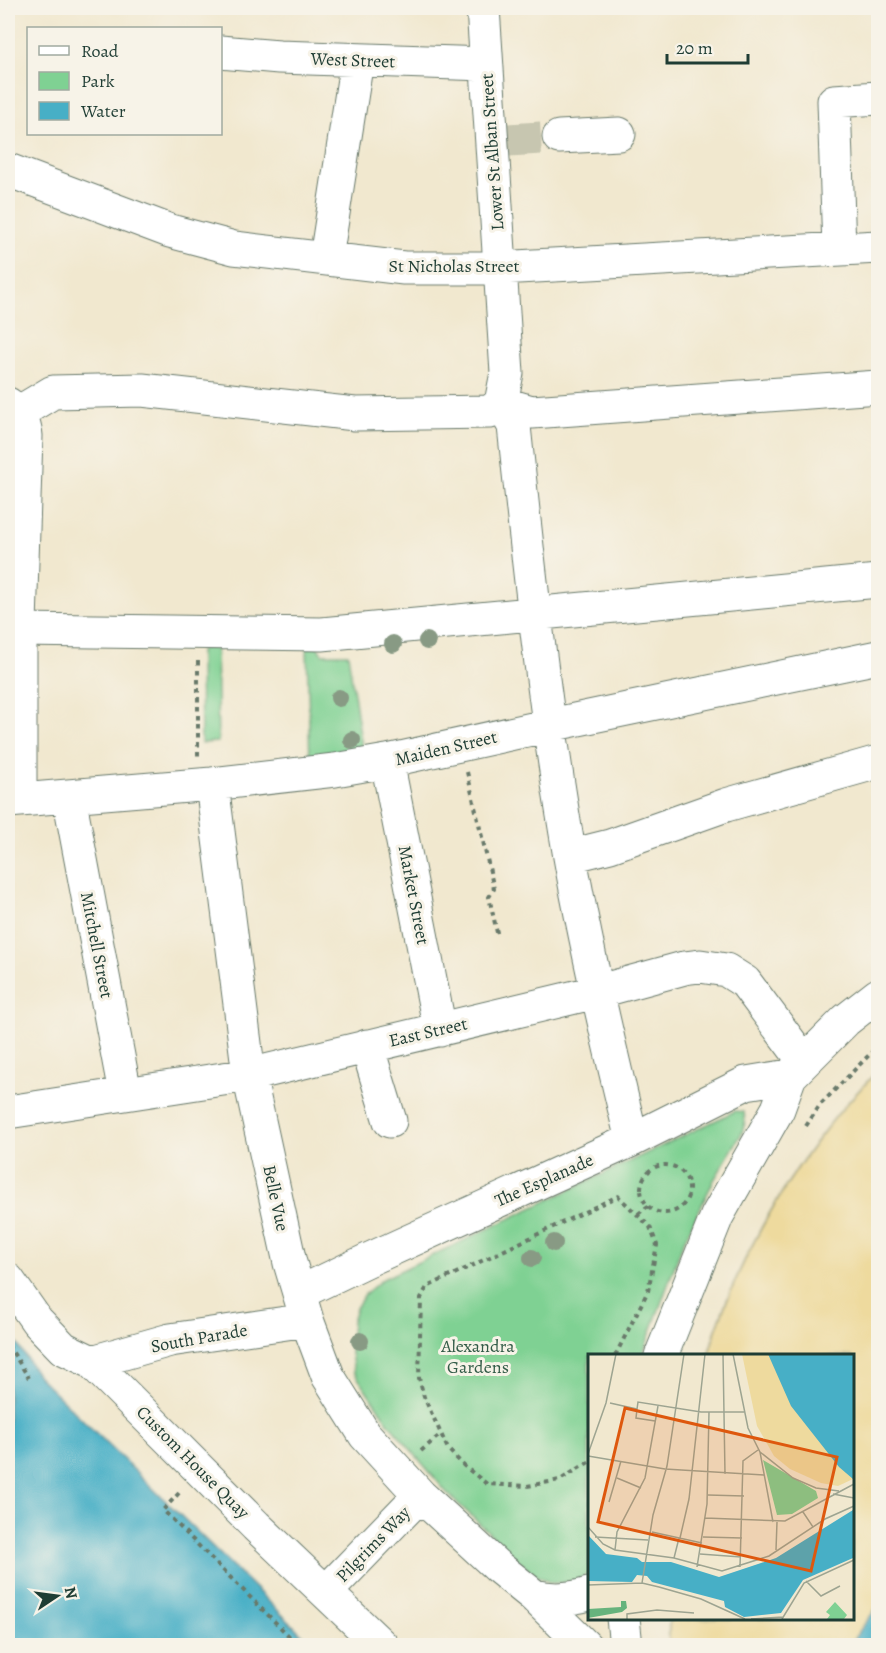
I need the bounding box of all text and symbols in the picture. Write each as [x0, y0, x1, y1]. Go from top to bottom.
legend [27, 27, 222, 135]
scale bar [667, 27, 748, 65]
text: 20 m [676, 36, 713, 60]
text: Road [81, 39, 119, 63]
street label: West Street [309, 46, 396, 73]
text: Park [81, 69, 115, 93]
street label: Lower St Alban Street [475, 73, 509, 231]
text: Water [80, 99, 126, 123]
street label: St Nicholas Street [389, 254, 520, 278]
street label: Maiden Street [393, 725, 499, 771]
street label: Market Street [393, 843, 435, 947]
street label: Mitchell Street [75, 890, 119, 1000]
street label: East Street [386, 1011, 470, 1053]
street label: The Esplanade [491, 1148, 597, 1212]
street label: Belle Vue [257, 1163, 295, 1233]
street label: South Parade [149, 1318, 249, 1358]
park label: Alexandra Gardens [440, 1334, 515, 1379]
inset map [588, 1354, 853, 1620]
street label: Custom House Quay [131, 1400, 255, 1524]
street label: Pilgrims Way [331, 1500, 416, 1587]
north arrow [27, 1566, 87, 1626]
text: N [59, 1585, 83, 1601]

